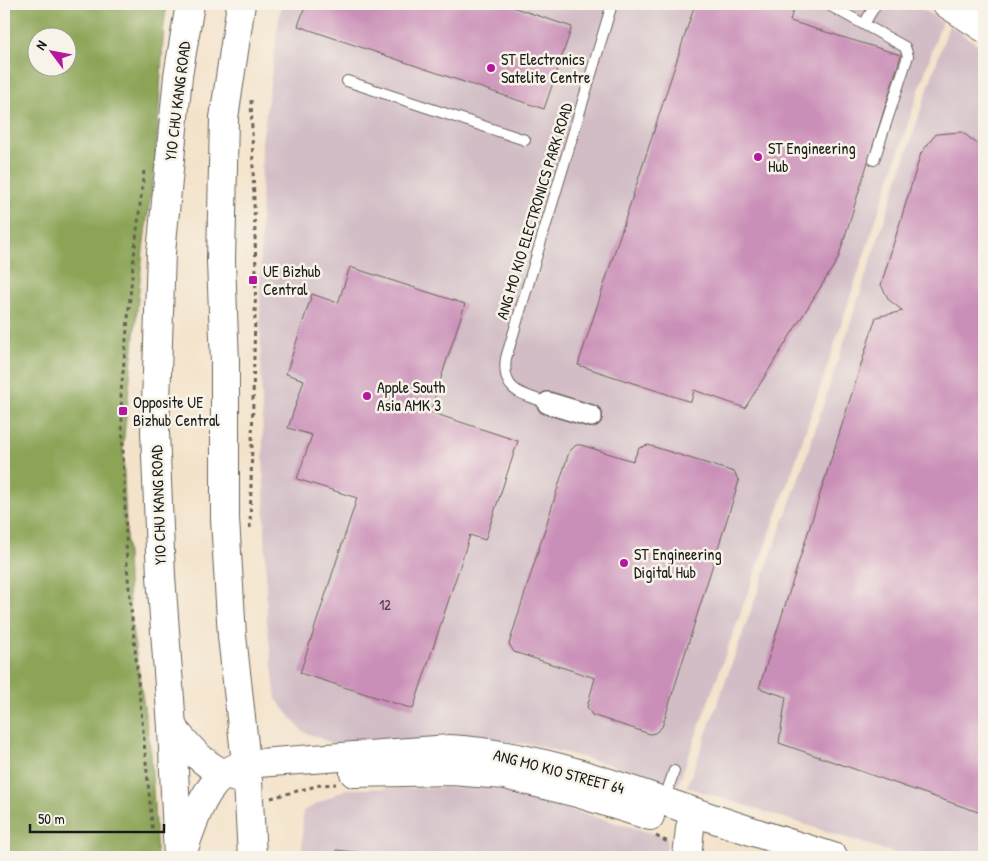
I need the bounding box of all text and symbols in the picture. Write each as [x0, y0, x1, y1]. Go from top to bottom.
north arrow [28, 28, 78, 78]
text: N [31, 36, 51, 53]
street label: YIO CHU KANG ROAD [159, 40, 195, 162]
place label: ST Electronics Satelite Centre [501, 48, 591, 88]
marker: ST Electronics Satelite Centre [485, 62, 497, 74]
street label: ANG MO KIO ELECTRONICS PARK ROAD [491, 100, 578, 322]
place label: ST Engineering Hub [768, 137, 856, 177]
marker: ST Engineering Hub [752, 151, 764, 163]
place label: UE Bizhub Central [263, 260, 321, 300]
marker: UE Bizhub Central [247, 274, 259, 286]
place label: Apple South Asia AMK 3 [377, 376, 446, 416]
marker: Apple South Asia AMK 3 [361, 390, 373, 402]
place label: Opposite UE Bizhub Central [133, 391, 220, 431]
marker: Opposite UE Bizhub Central [117, 405, 129, 417]
street label: YIO CHU KANG ROAD [145, 444, 171, 565]
place label: ST Engineering Digital Hub [634, 543, 722, 583]
marker: ST Engineering Digital Hub [618, 557, 630, 569]
house number: 12 [379, 595, 391, 614]
street label: ANG MO KIO STREET 64 [491, 743, 627, 799]
scale bar [30, 801, 164, 833]
text: 50 m [38, 808, 65, 829]

